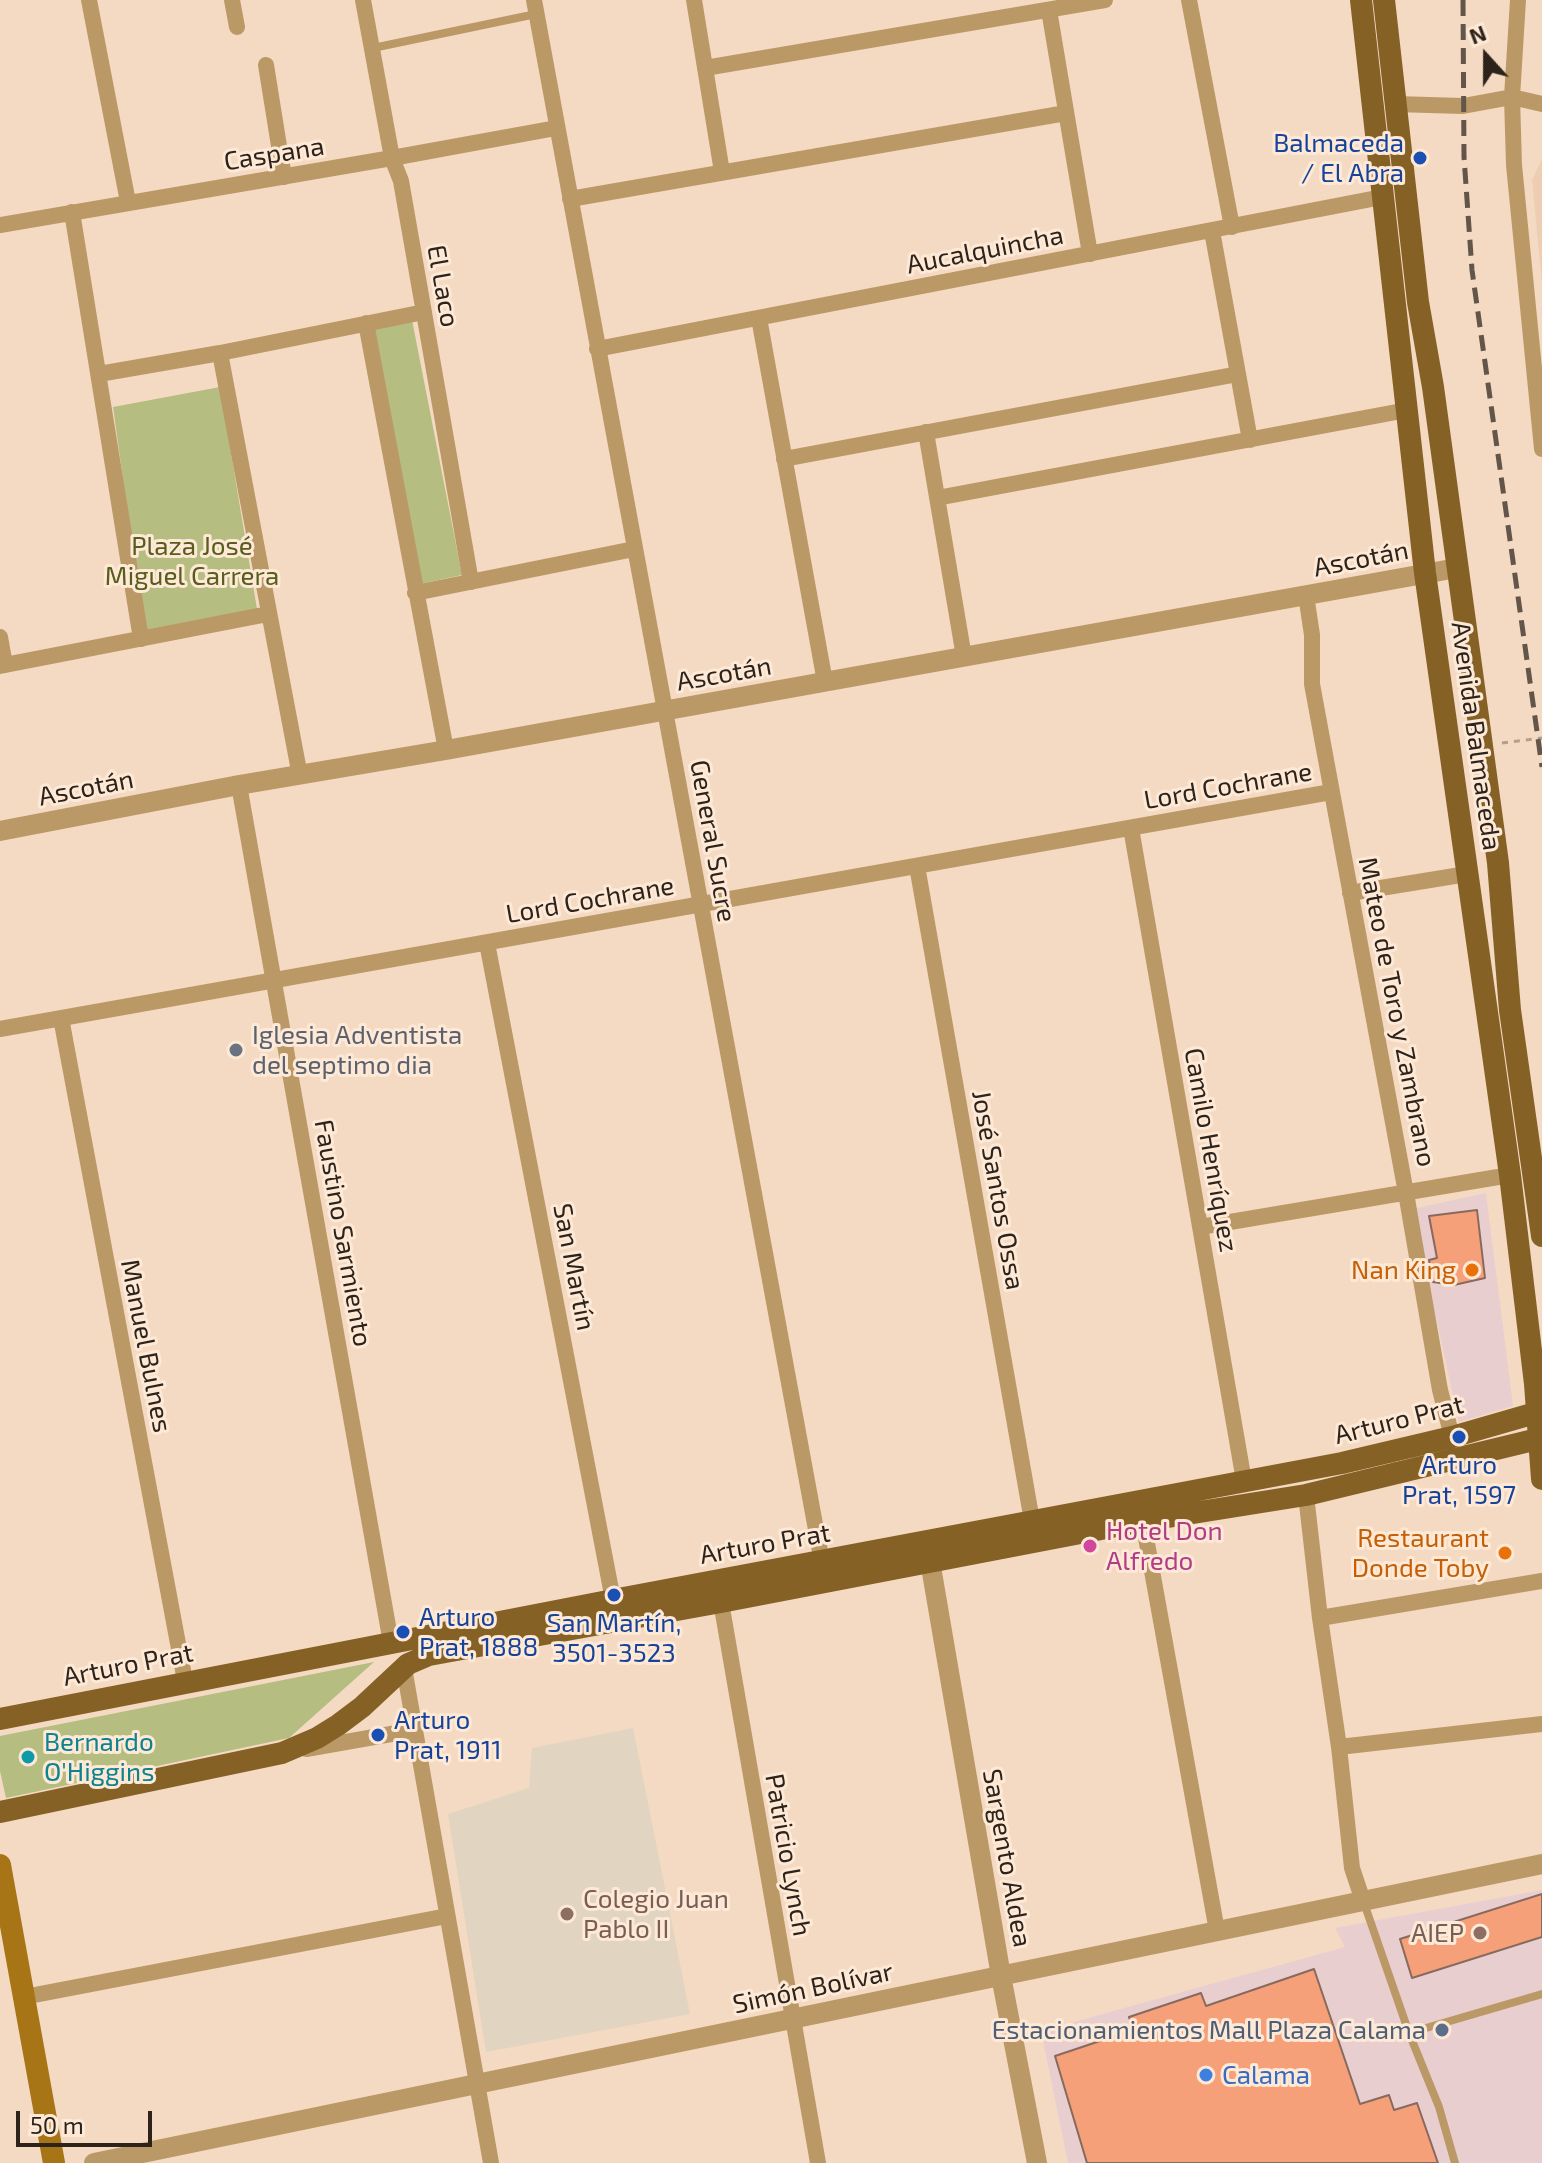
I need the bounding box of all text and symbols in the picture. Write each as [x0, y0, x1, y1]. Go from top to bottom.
north arrow [1446, 16, 1526, 96]
text: N [1465, 19, 1489, 49]
place label: Balmaceda / El Abra [1273, 127, 1404, 188]
street label: Caspana [222, 131, 326, 177]
marker: Balmaceda / El Abra [1411, 149, 1429, 167]
street label: Aucalquincha [904, 220, 1066, 280]
street label: El Laco [420, 242, 466, 330]
park label: Plaza José Miguel Carrera [105, 530, 279, 592]
street label: Ascotán [1311, 535, 1411, 583]
street label: Avenida Balmaceda [1445, 620, 1507, 852]
street label: Ascotán [674, 650, 774, 698]
street label: Lord Cochrane [1142, 756, 1314, 816]
street label: General Sucre [683, 758, 743, 924]
street label: Ascotán [36, 764, 136, 812]
street label: Mateo de Toro y Zambrano [1352, 855, 1442, 1169]
street label: Lord Cochrane [504, 870, 676, 930]
place label: Iglesia Adventista del septimo dia [252, 1019, 462, 1080]
marker: Iglesia Adventista del septimo dia [227, 1041, 245, 1059]
street label: Camilo Henríquez [1178, 1045, 1244, 1255]
street label: José Santos Ossa [965, 1088, 1031, 1292]
street label: Faustino Sarmiento [308, 1117, 378, 1349]
street label: San Martín [546, 1201, 602, 1333]
place label: Nan King [1351, 1254, 1456, 1286]
street label: Manuel Bulnes [114, 1257, 178, 1435]
marker: Nan King [1463, 1261, 1481, 1279]
street label: Arturo Prat [1331, 1389, 1467, 1451]
marker: Arturo Prat, 1597 [1450, 1428, 1468, 1446]
place label: Arturo Prat, 1597 [1402, 1449, 1516, 1510]
place label: Hotel Don Alfredo [1106, 1515, 1223, 1576]
street label: Arturo Prat [697, 1517, 833, 1571]
place label: Restaurant Donde Toby [1352, 1522, 1489, 1584]
marker: Hotel Don Alfredo [1081, 1537, 1099, 1555]
marker: Restaurant Donde Toby [1496, 1544, 1514, 1562]
marker: San Martín, 3501-3523 [605, 1586, 623, 1604]
place label: Arturo Prat, 1888 [419, 1601, 538, 1662]
place label: San Martín, 3501-3523 [547, 1607, 681, 1668]
marker: Arturo Prat, 1888 [394, 1623, 412, 1641]
street label: Arturo Prat [60, 1637, 196, 1693]
place label: Arturo Prat, 1911 [394, 1704, 502, 1766]
place label: Bernardo O'Higgins [44, 1726, 154, 1788]
marker: Arturo Prat, 1911 [369, 1726, 387, 1744]
marker: Bernardo O'Higgins [19, 1748, 37, 1766]
street label: Sargento Aldea [976, 1767, 1038, 1949]
street label: Patricio Lynch [758, 1771, 818, 1939]
place label: Colegio Juan Pablo II [583, 1883, 729, 1944]
marker: Colegio Juan Pablo II [558, 1905, 576, 1923]
place label: AIEP [1411, 1917, 1464, 1949]
marker: AIEP [1471, 1924, 1489, 1942]
street label: Simón Bolívar [730, 1956, 896, 2020]
place label: Estacionamientos Mall Plaza Calama [992, 2014, 1426, 2046]
marker: Estacionamientos Mall Plaza Calama [1433, 2021, 1451, 2039]
place label: Calama [1222, 2059, 1310, 2091]
marker: Calama [1197, 2066, 1215, 2084]
scale bar [20, 2095, 156, 2145]
text: 50 m [30, 2110, 84, 2139]

